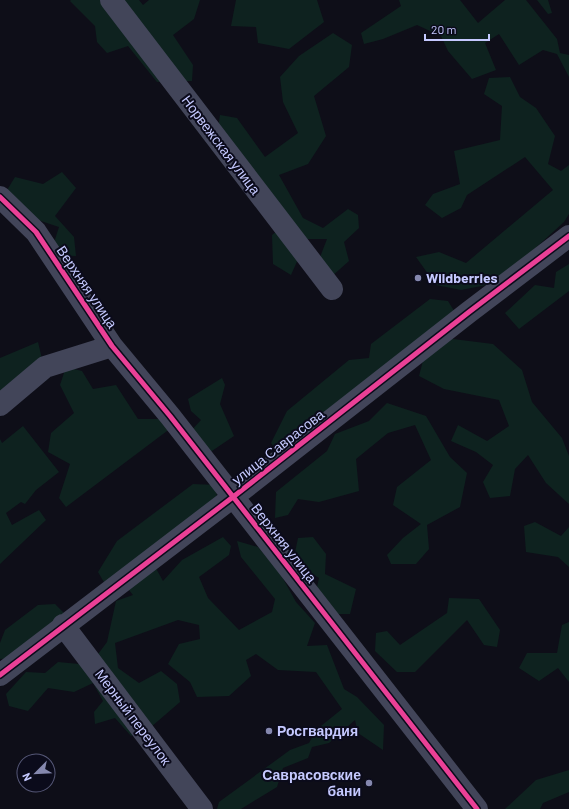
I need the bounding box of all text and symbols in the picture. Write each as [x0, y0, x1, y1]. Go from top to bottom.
scale bar [425, 16, 489, 42]
text: 20 m [431, 22, 457, 36]
street label: Норвежская улица [178, 92, 264, 198]
street label: Верхняя улица [54, 242, 121, 331]
place label: Wildberries [426, 269, 498, 286]
marker: Wildberries [413, 273, 423, 283]
street label: улица Саврасова [228, 405, 327, 488]
street label: Верхняя улица [248, 500, 321, 586]
street label: Мерный переулок [92, 665, 175, 769]
place label: Росгвардия [277, 722, 358, 739]
marker: Росгвардия [264, 726, 274, 736]
north arrow [16, 753, 56, 793]
place label: Саврасовские бани [262, 766, 361, 799]
text: N [19, 771, 34, 783]
marker: Саврасовские бани [364, 778, 374, 788]

